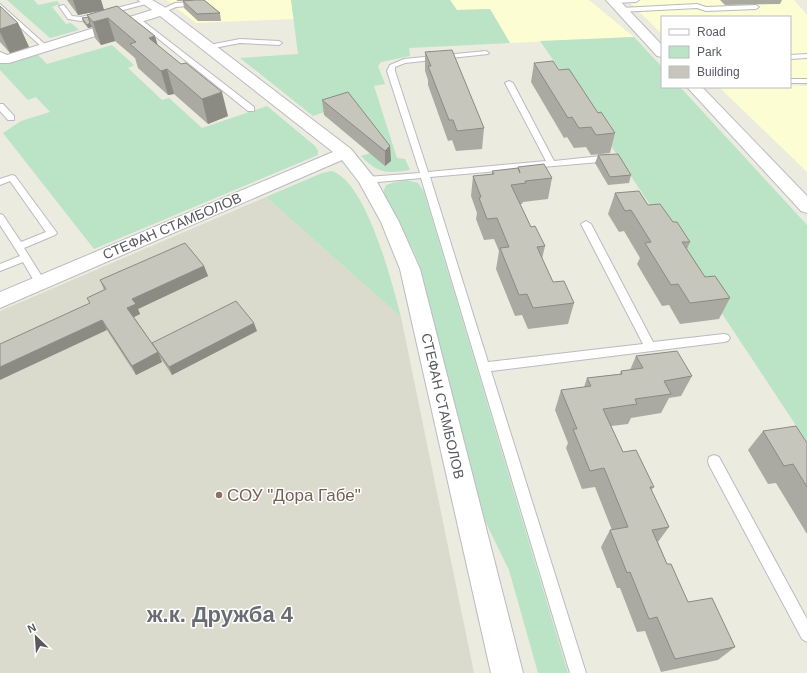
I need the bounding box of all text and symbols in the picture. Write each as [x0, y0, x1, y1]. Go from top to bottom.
legend [661, 16, 791, 88]
text: Road [697, 25, 726, 39]
text: Park [697, 45, 723, 59]
text: Building [697, 65, 740, 79]
street label: СТЕФАН СТАМБОЛОВ [100, 190, 244, 262]
street label: СТЕФАН СТАМБОЛОВ [418, 332, 468, 480]
place label: СОУ "Дора Габе" [227, 486, 361, 505]
marker: СОУ "Дора Габе" [214, 490, 224, 500]
district label: ж.к. Дружба 4 [146, 602, 294, 627]
north arrow [16, 617, 56, 657]
text: N [26, 621, 38, 635]

